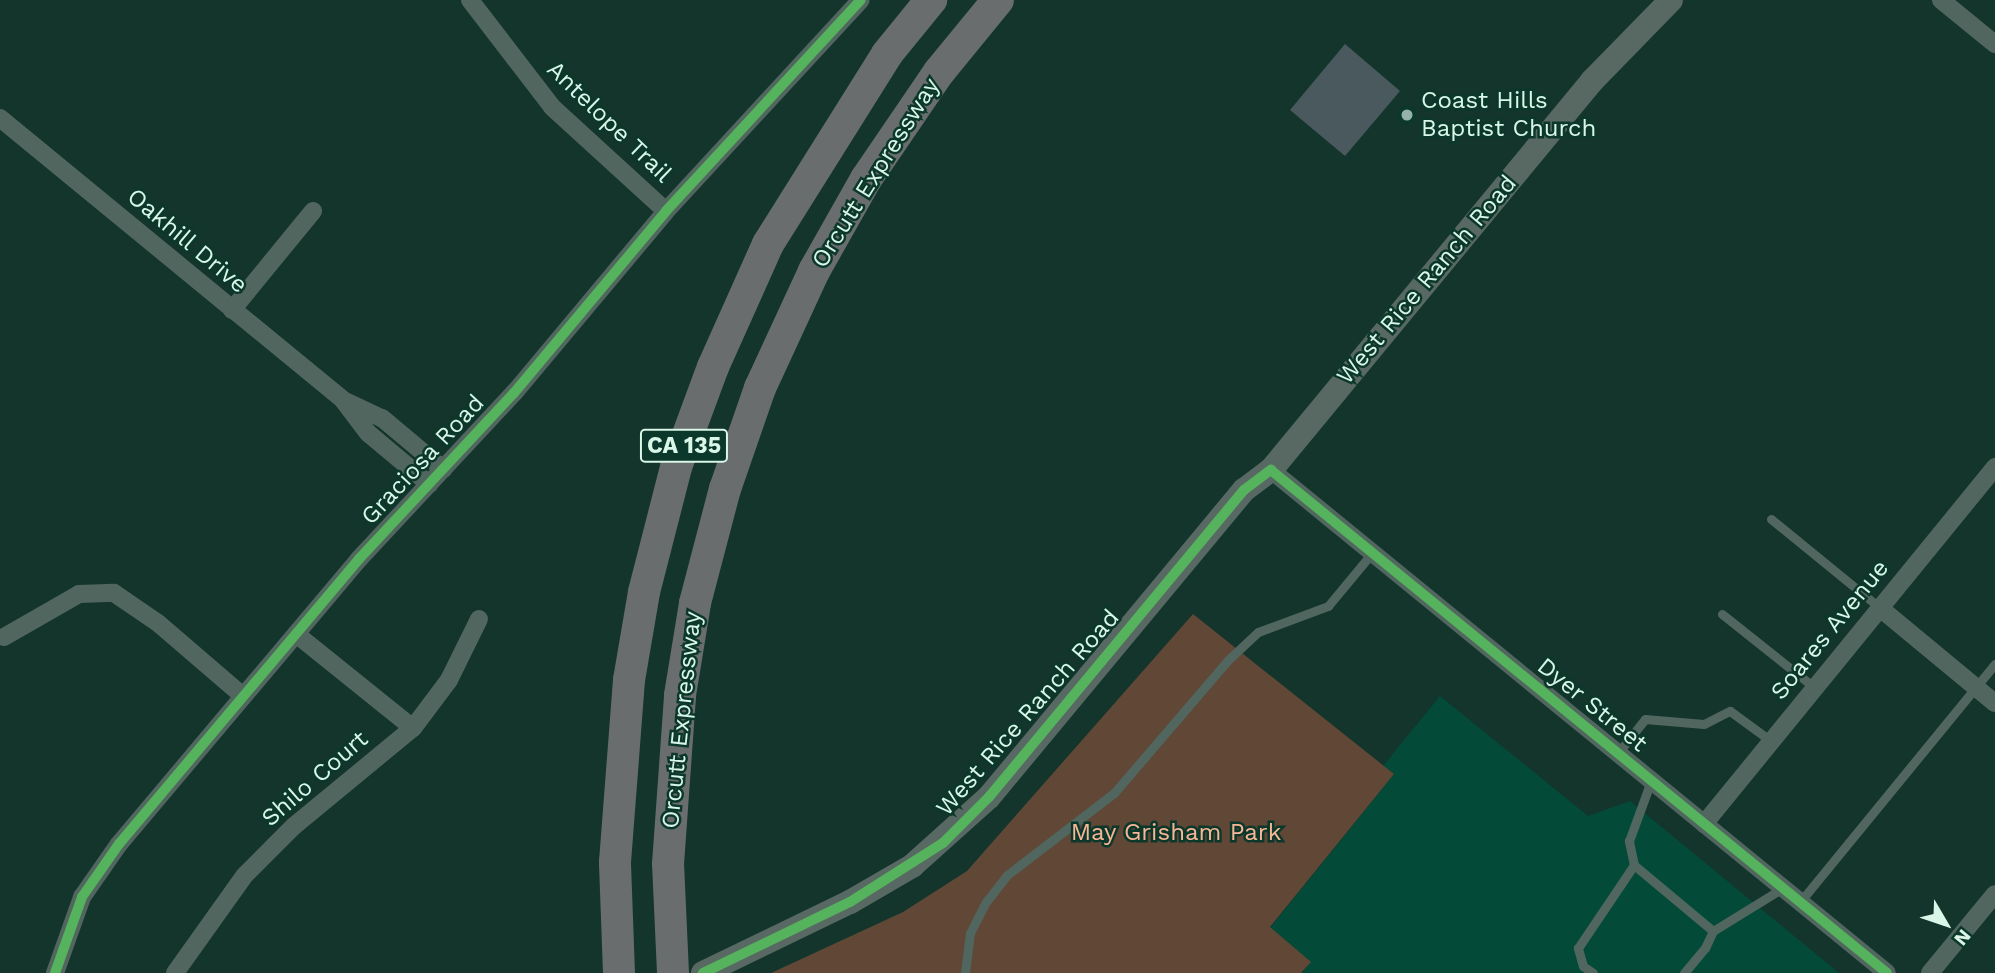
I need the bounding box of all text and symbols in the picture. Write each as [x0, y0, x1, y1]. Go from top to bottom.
street label: Antelope Trail [540, 55, 678, 189]
street label: Orcutt Expressway [806, 73, 946, 273]
place label: Coast Hills Baptist Church [1421, 87, 1596, 143]
marker: Coast Hills Baptist Church [1399, 107, 1415, 123]
street label: West Rice Ranch Road [1331, 170, 1523, 390]
street label: Oakhill Drive [121, 182, 253, 300]
street label: Graciosa Road [355, 389, 491, 531]
road number: CA 135 [638, 426, 730, 466]
street label: Soares Avenue [1765, 554, 1895, 706]
street label: West Rice Ranch Road [930, 604, 1126, 822]
street label: Orcutt Expressway [656, 610, 708, 830]
street label: Dyer Street [1531, 652, 1653, 758]
street label: Shilo Court [256, 725, 374, 833]
park label: May Grisham Park [1070, 819, 1282, 847]
north arrow [1911, 889, 1981, 959]
text: N [1949, 925, 1976, 950]

